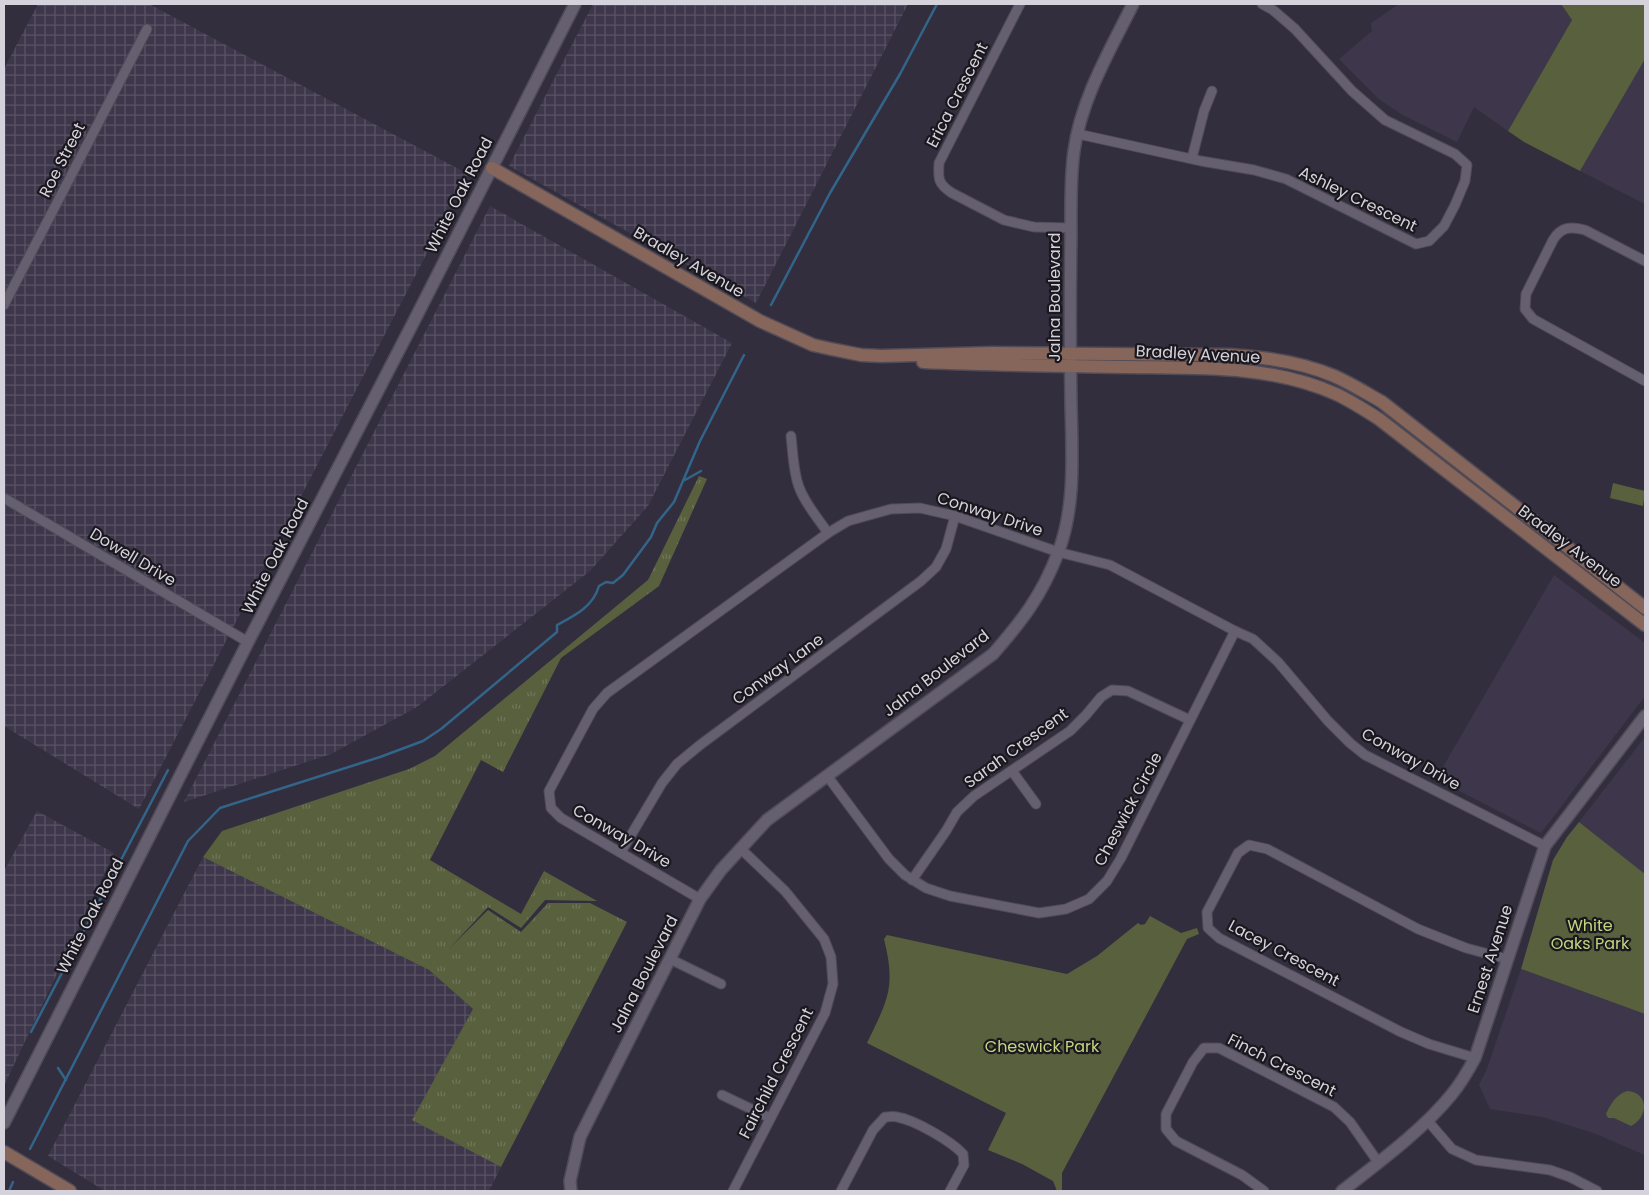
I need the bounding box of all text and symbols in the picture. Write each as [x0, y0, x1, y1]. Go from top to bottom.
street label: Erica Crescent [921, 38, 993, 152]
street label: Roe Street [33, 119, 91, 201]
street label: White Oak Road [420, 133, 498, 257]
street label: Ashley Crescent [1295, 160, 1421, 238]
street label: Bradley Avenue [629, 221, 749, 303]
street label: Jalna Boulevard [1043, 232, 1066, 362]
street label: Bradley Avenue [1135, 339, 1261, 369]
street label: Conway Drive [934, 486, 1046, 542]
street label: White Oak Road [236, 494, 314, 618]
street label: Bradley Avenue [1513, 499, 1627, 593]
street label: Dowell Drive [86, 522, 180, 592]
street label: Jalna Boulevard [878, 624, 994, 722]
street label: Conway Lane [728, 628, 828, 710]
street label: Sarah Crescent [959, 702, 1073, 794]
street label: Conway Drive [1357, 722, 1465, 796]
street label: Cheswick Circle [1088, 748, 1168, 870]
street label: Conway Drive [569, 798, 676, 874]
street label: White Oak Road [51, 854, 129, 978]
street label: Ernest Avenue [1462, 902, 1518, 1016]
street label: Jalna Boulevard [604, 911, 684, 1037]
street label: Lacey Crescent [1224, 914, 1344, 992]
park label: White Oaks Park [1551, 914, 1630, 955]
street label: Fairchild Crescent [733, 1003, 819, 1142]
street label: Finch Crescent [1224, 1028, 1340, 1102]
park label: Cheswick Park [985, 1035, 1100, 1058]

